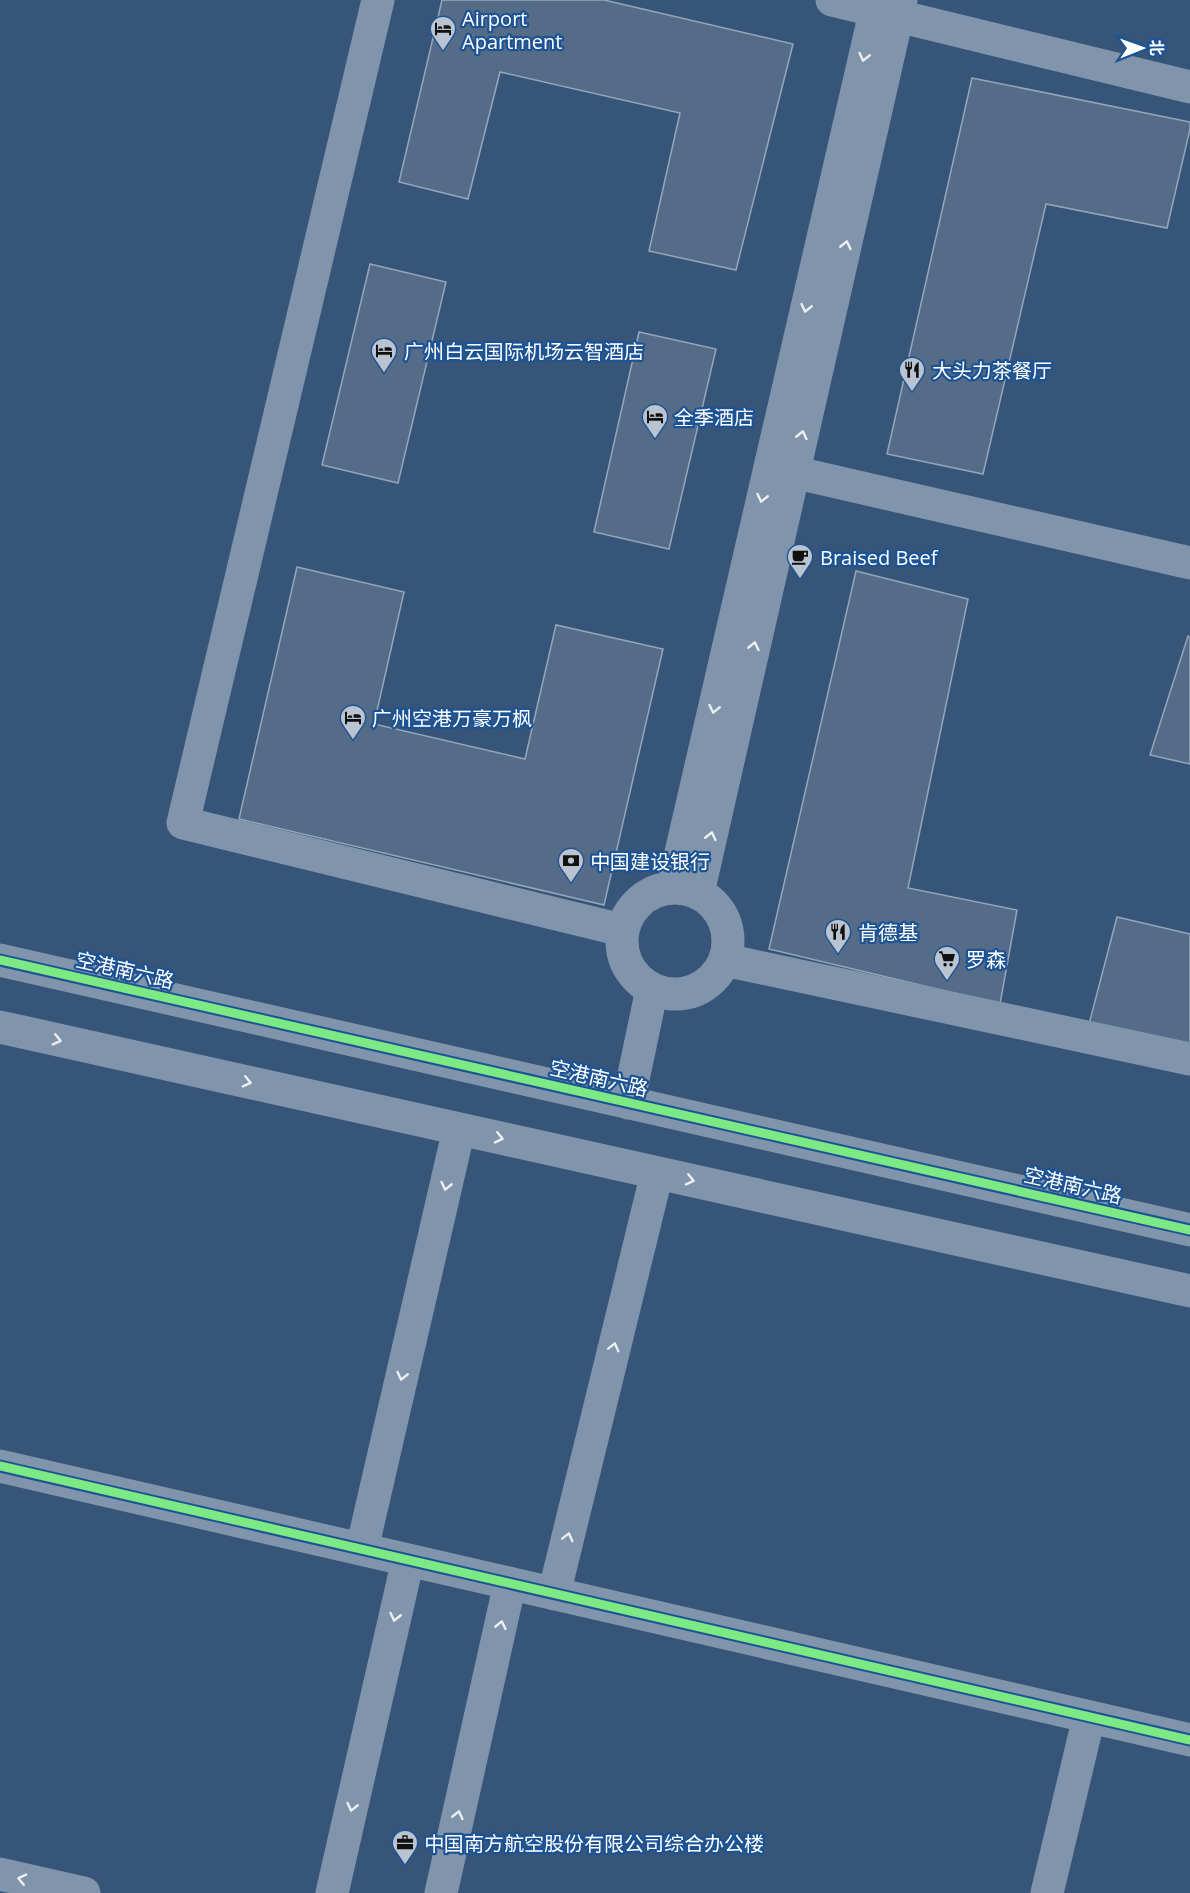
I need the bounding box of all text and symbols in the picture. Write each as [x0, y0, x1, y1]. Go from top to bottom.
place label: Airport Apartment [462, 5, 562, 55]
hotel icon: Airport Apartment [428, 14, 458, 52]
north arrow [1112, 18, 1172, 78]
text: 北 [1146, 40, 1168, 56]
one-way arrow [859, 52, 872, 62]
one-way arrow [838, 240, 851, 250]
one-way arrow [801, 303, 814, 313]
hotel icon: 广州白云国际机场云智酒店 [369, 336, 399, 374]
place label: 广州白云国际机场云智酒店 [404, 338, 644, 365]
restaurant icon: 大头力茶餐厅 [897, 355, 927, 393]
place label: 大头力茶餐厅 [932, 357, 1052, 384]
hotel icon: 全季酒店 [640, 402, 670, 440]
place label: 全季酒店 [674, 404, 754, 431]
one-way arrow [795, 430, 808, 440]
one-way arrow [757, 493, 770, 503]
cafe icon: Braised Beef [785, 542, 815, 580]
place label: Braised Beef [820, 544, 939, 571]
one-way arrow [747, 641, 760, 651]
hotel icon: 广州空港万豪万枫 [338, 703, 368, 741]
one-way arrow [708, 704, 721, 714]
place label: 广州空港万豪万枫 [372, 705, 532, 732]
one-way arrow [703, 831, 716, 841]
bank icon: 中国建设银行 [556, 846, 586, 884]
place label: 中国建设银行 [590, 848, 710, 875]
restaurant icon: 肯德基 [823, 917, 853, 955]
place label: 肯德基 [858, 919, 918, 946]
supermarket icon: 罗森 [932, 944, 962, 982]
street label: 空港南六路 [73, 946, 177, 994]
place label: 罗森 [966, 946, 1006, 973]
one-way arrow [52, 1032, 62, 1045]
street label: 空港南六路 [547, 1054, 651, 1102]
one-way arrow [242, 1075, 252, 1088]
one-way arrow [494, 1131, 504, 1144]
street label: 空港南六路 [1021, 1161, 1125, 1209]
one-way arrow [684, 1173, 694, 1186]
one-way arrow [441, 1181, 454, 1191]
one-way arrow [607, 1343, 620, 1353]
one-way arrow [396, 1371, 409, 1381]
one-way arrow [560, 1532, 573, 1542]
one-way arrow [390, 1612, 403, 1622]
one-way arrow [494, 1620, 507, 1630]
one-way arrow [346, 1802, 359, 1812]
one-way arrow [451, 1811, 464, 1821]
office icon: 中国南方航空股份有限公司综合办公楼 [390, 1828, 420, 1866]
place label: 中国南方航空股份有限公司综合办公楼 [424, 1830, 764, 1857]
one-way arrow [17, 1873, 27, 1886]

